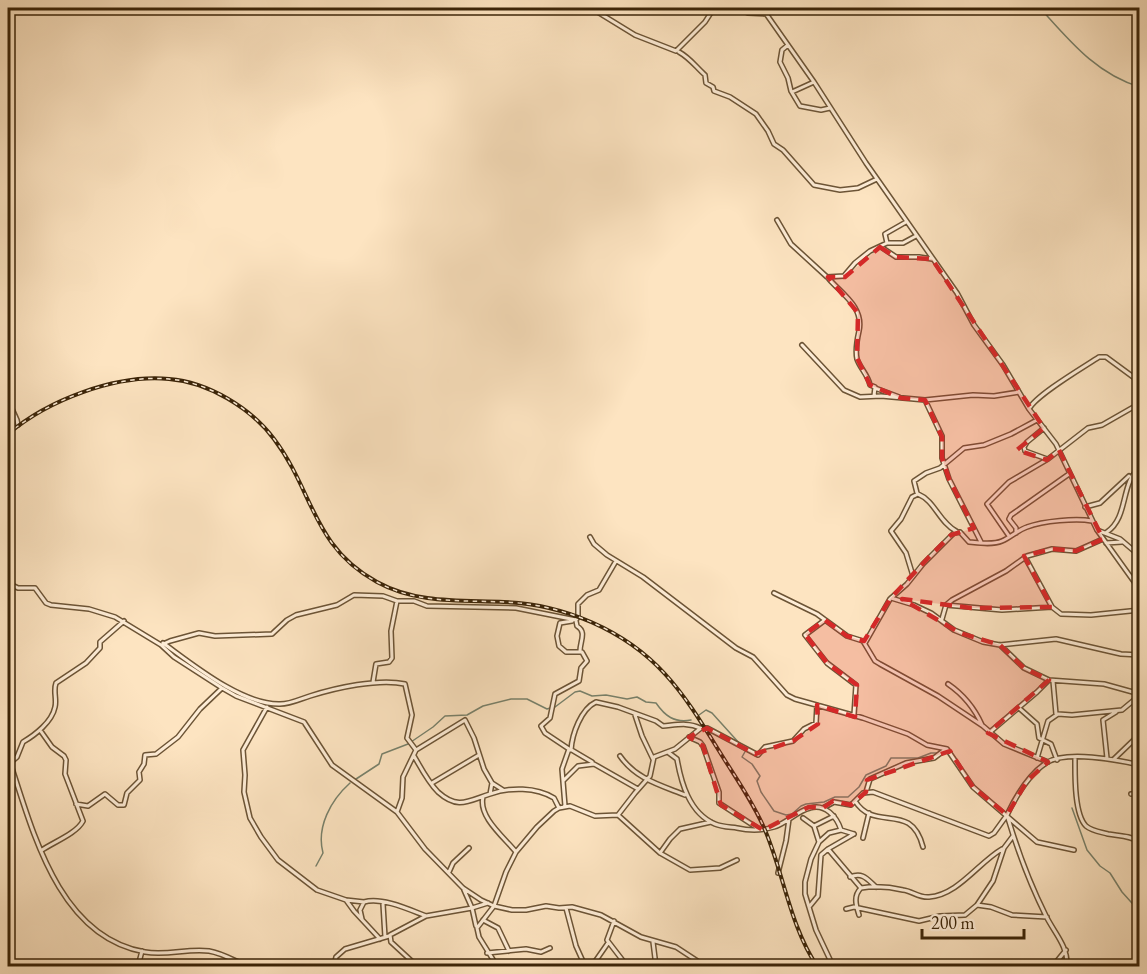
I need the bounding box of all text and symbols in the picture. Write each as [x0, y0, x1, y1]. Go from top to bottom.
scale bar [922, 902, 1024, 940]
text: 200 m [931, 911, 975, 934]

